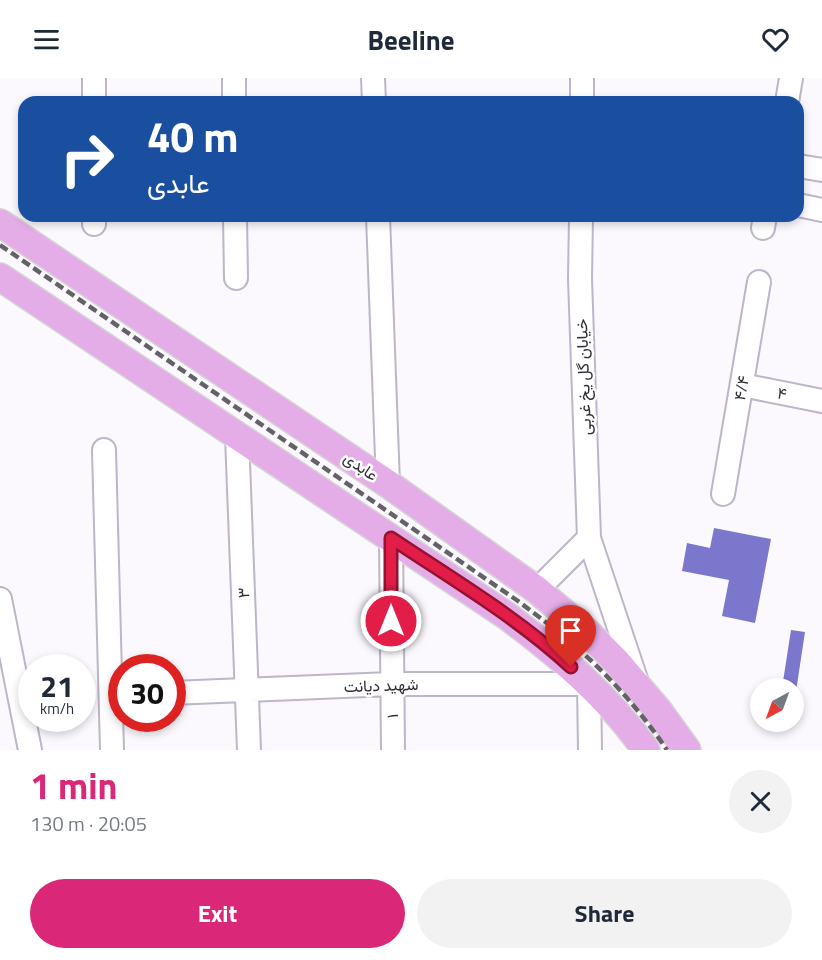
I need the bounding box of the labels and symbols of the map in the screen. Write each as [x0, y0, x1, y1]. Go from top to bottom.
street label: خیابان گل یخ غربی [569, 318, 597, 436]
street label: ۴/۴ [727, 374, 755, 402]
street label: ۴ [775, 380, 789, 406]
street label: عابدی [339, 446, 383, 486]
street label: ۳ [231, 587, 255, 599]
position arrow [359, 589, 423, 653]
pin [545, 605, 596, 667]
speed limit sign: 30 [108, 654, 186, 732]
street label: شهید دیانت [343, 672, 419, 698]
north arrow [750, 678, 804, 732]
street label: ۱ [380, 713, 404, 719]

